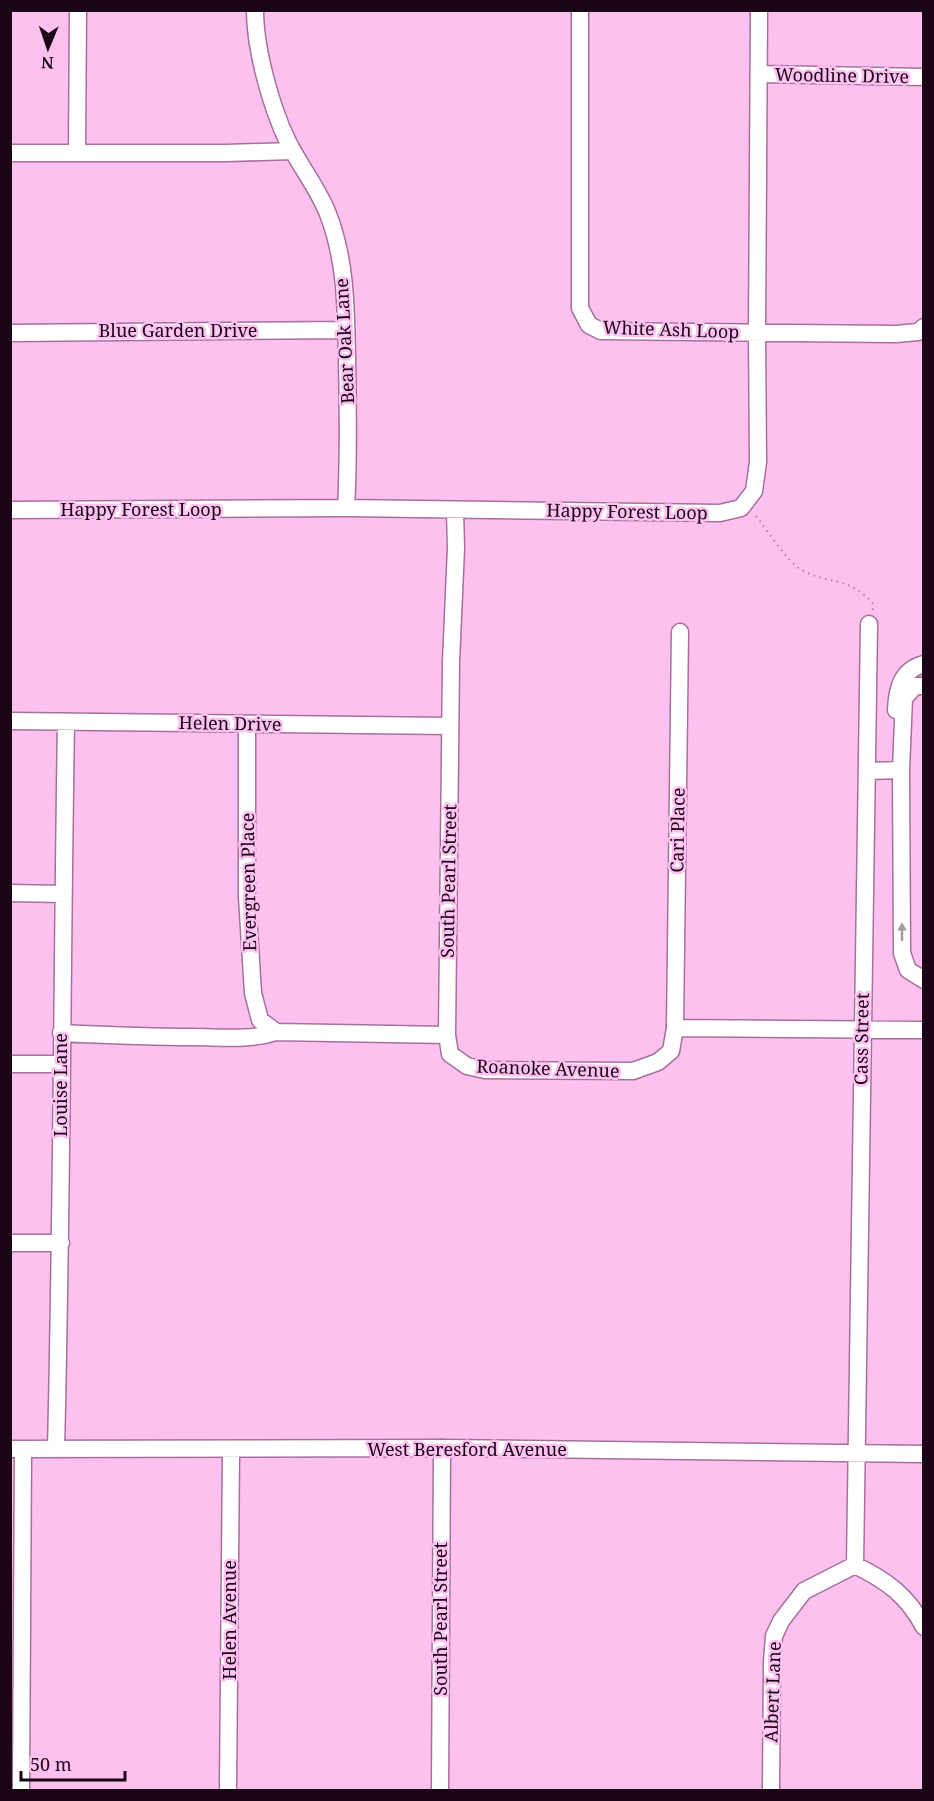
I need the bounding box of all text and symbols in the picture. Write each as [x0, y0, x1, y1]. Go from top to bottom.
north arrow [18, 18, 78, 78]
text: N [40, 52, 54, 74]
street label: Woodline Drive [775, 62, 909, 88]
street label: Bear Oak Lane [329, 278, 359, 405]
street label: White Ash Loop [602, 315, 740, 343]
street label: Blue Garden Drive [99, 318, 257, 342]
street label: Happy Forest Loop [60, 497, 222, 521]
street label: Happy Forest Loop [546, 498, 708, 524]
street label: Helen Drive [178, 710, 282, 736]
street label: Cari Place [664, 787, 690, 873]
street label: South Pearl Street [435, 804, 461, 958]
street label: Evergreen Place [235, 813, 261, 951]
one-way arrow [897, 922, 907, 941]
street label: Cass Street [848, 993, 874, 1085]
street label: Louise Lane [48, 1033, 72, 1137]
street label: Roanoke Avenue [476, 1054, 620, 1082]
street label: West Beresford Avenue [367, 1437, 567, 1461]
street label: South Pearl Street [428, 1542, 452, 1696]
street label: Helen Avenue [217, 1560, 241, 1680]
street label: Albert Lane [758, 1641, 786, 1743]
scale bar [21, 1744, 124, 1782]
text: 50 m [30, 1752, 72, 1776]

